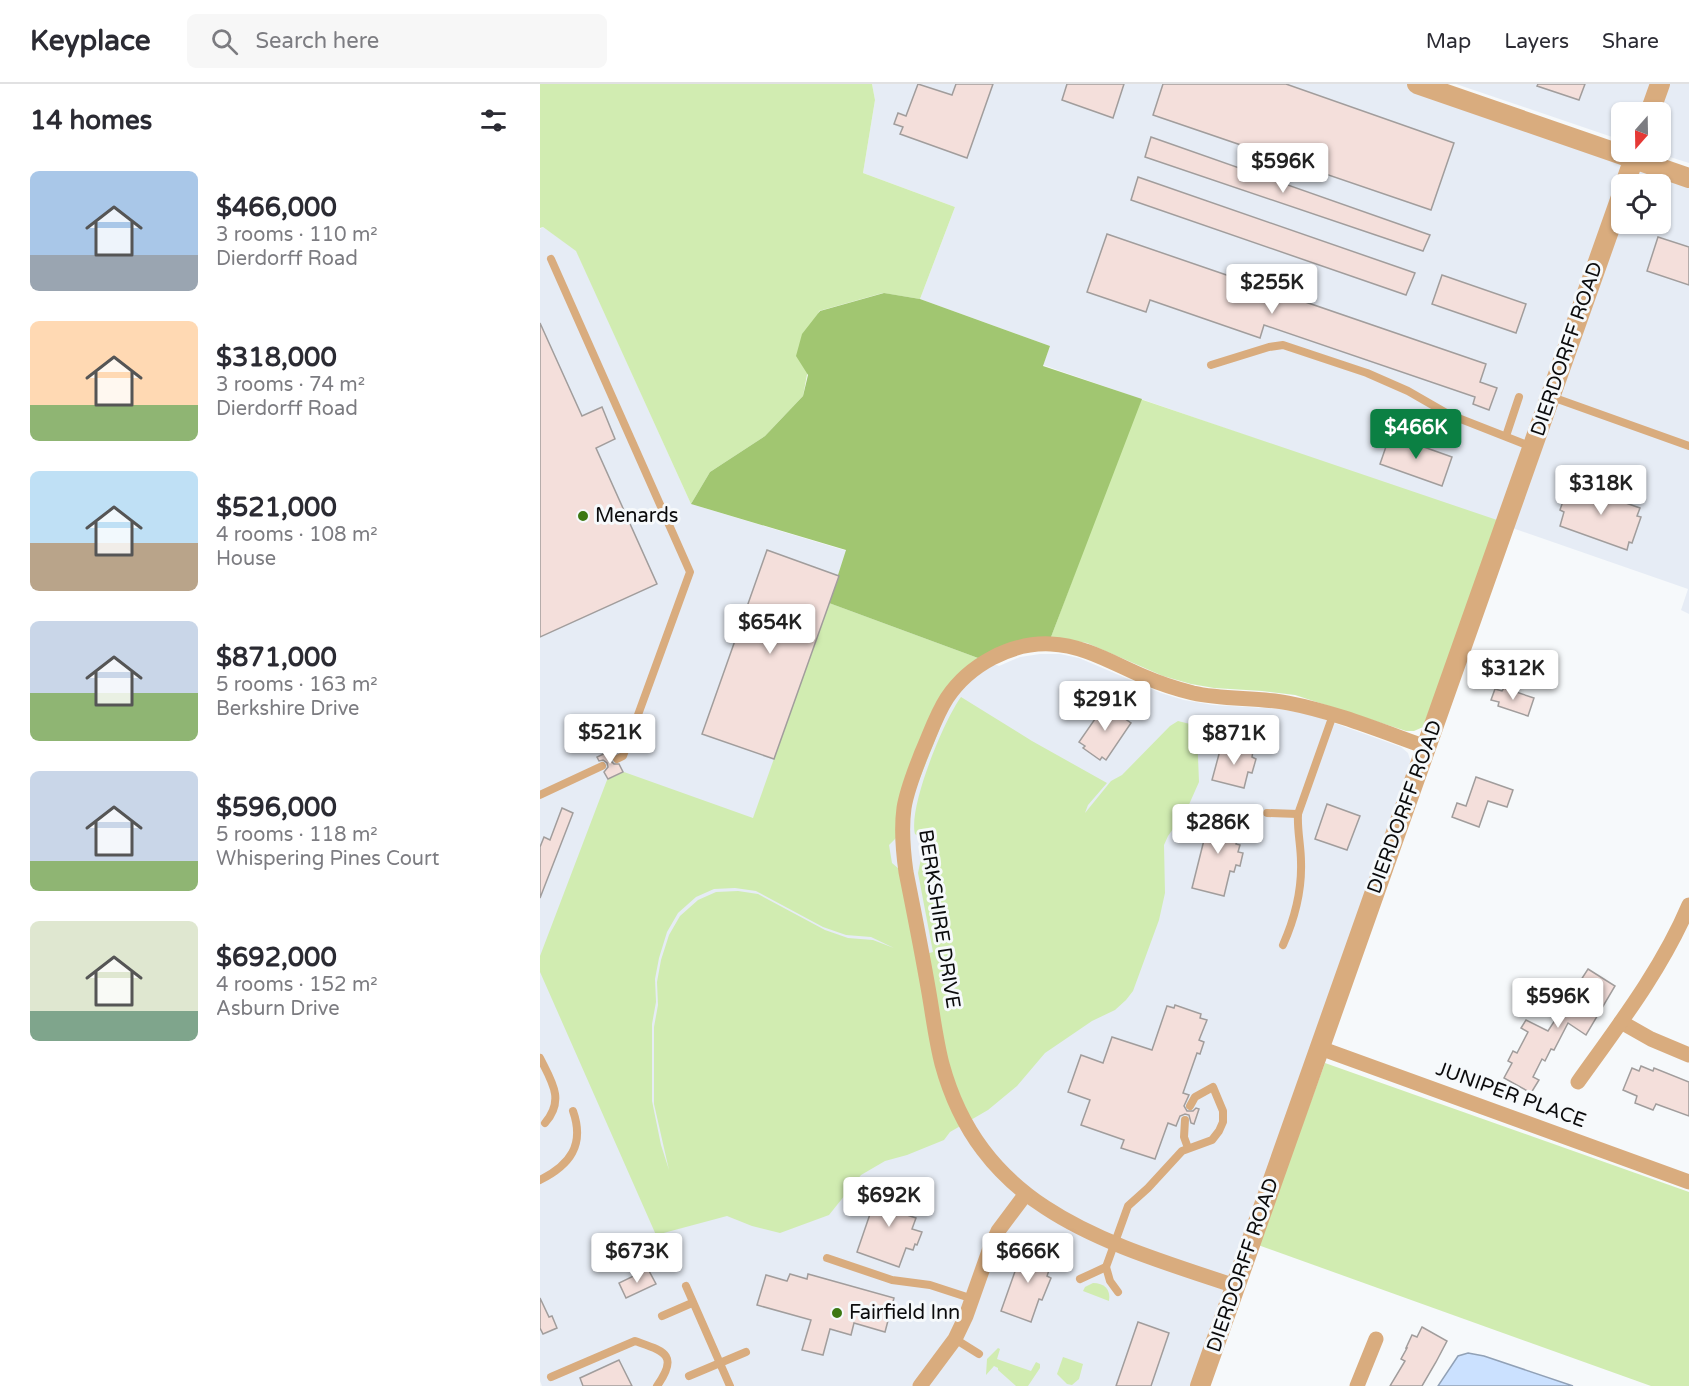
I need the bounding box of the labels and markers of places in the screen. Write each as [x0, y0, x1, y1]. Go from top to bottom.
pin: $596K [1241, 143, 1325, 194]
pin: $255K [1230, 264, 1314, 315]
pin: $466K [1374, 409, 1458, 460]
pin: $318K [1559, 465, 1643, 516]
place label: Menards [595, 504, 678, 528]
marker: Menards [576, 509, 590, 523]
pin: $654K [728, 604, 812, 655]
pin: $312K [1471, 650, 1555, 701]
pin: $291K [1063, 681, 1147, 732]
pin: $521K [568, 714, 652, 765]
pin: $871K [1192, 715, 1276, 766]
pin: $286K [1176, 804, 1260, 855]
pin: $596K [1516, 978, 1600, 1029]
pin: $692K [847, 1177, 931, 1228]
pin: $673K [595, 1233, 679, 1284]
pin: $666K [986, 1233, 1070, 1284]
place label: Fairfield Inn [849, 1301, 960, 1325]
marker: Fairfield Inn [830, 1306, 844, 1320]

